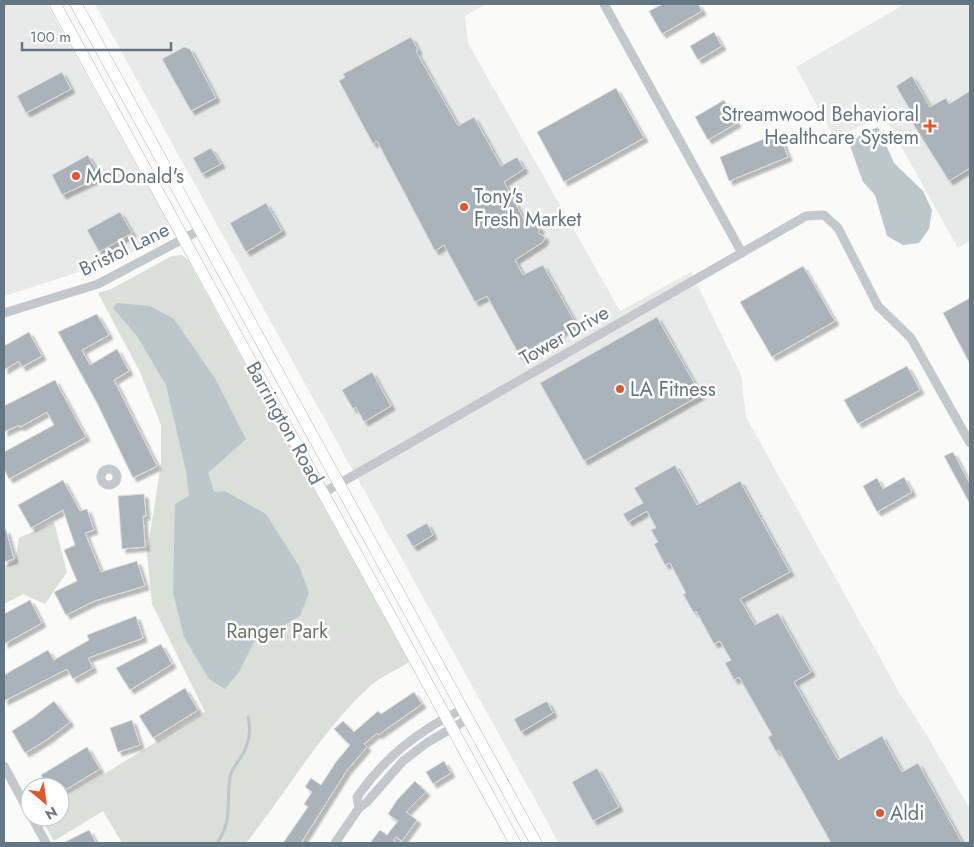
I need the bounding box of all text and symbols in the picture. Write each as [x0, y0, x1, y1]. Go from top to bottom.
scale bar [22, 20, 171, 52]
text: 100 m [30, 26, 71, 48]
place label: Streamwood Behavioral Healthcare System [721, 100, 919, 152]
marker: Streamwood Behavioral Healthcare System [923, 119, 937, 133]
place label: McDonald's [86, 162, 184, 191]
marker: McDonald's [70, 170, 82, 182]
place label: Tony's Fresh Market [474, 182, 581, 234]
marker: Tony's Fresh Market [458, 201, 470, 213]
street label: Bristol Lane [74, 215, 174, 284]
street label: Tower Drive [514, 298, 614, 373]
street label: Barrington Road [239, 356, 330, 490]
place label: LA Fitness [630, 375, 716, 404]
marker: LA Fitness [614, 383, 626, 395]
park label: Ranger Park [226, 617, 328, 646]
north arrow [20, 777, 70, 827]
place label: Aldi [890, 799, 924, 828]
text: N [42, 802, 61, 825]
marker: Aldi [874, 807, 886, 819]

